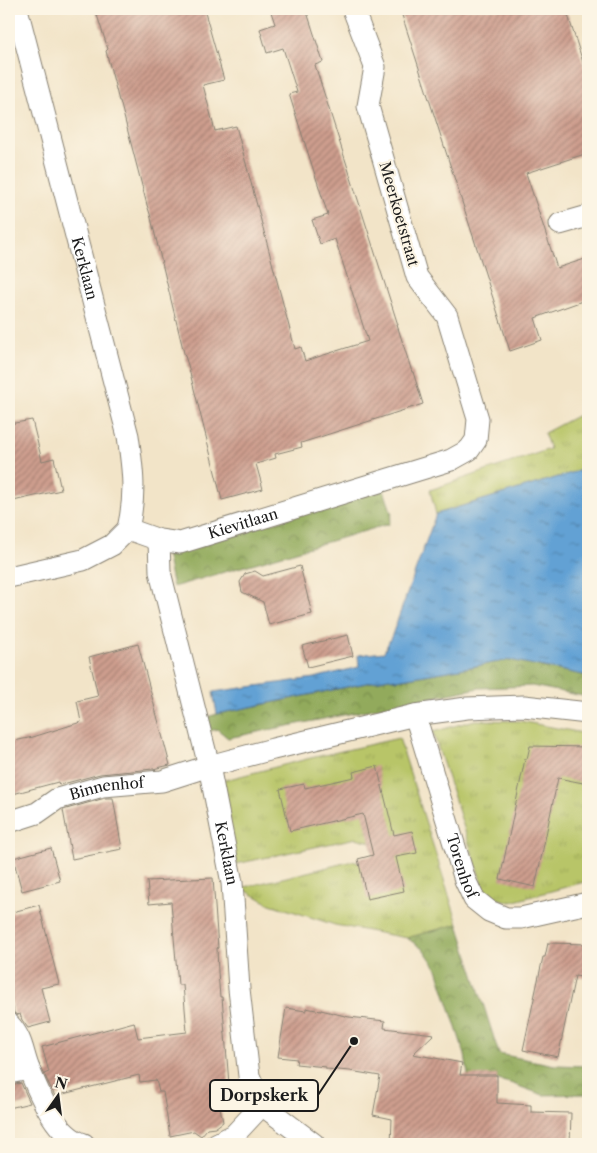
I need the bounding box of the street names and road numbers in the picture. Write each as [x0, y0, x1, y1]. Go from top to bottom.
street label: Meerkoetstraat [375, 159, 424, 269]
street label: Kerklaan [68, 235, 102, 302]
street label: Kievitlaan [206, 503, 281, 543]
street label: Binnenhof [67, 772, 146, 804]
street label: Kerklaan [211, 820, 242, 887]
street label: Torenhof [443, 831, 483, 903]

